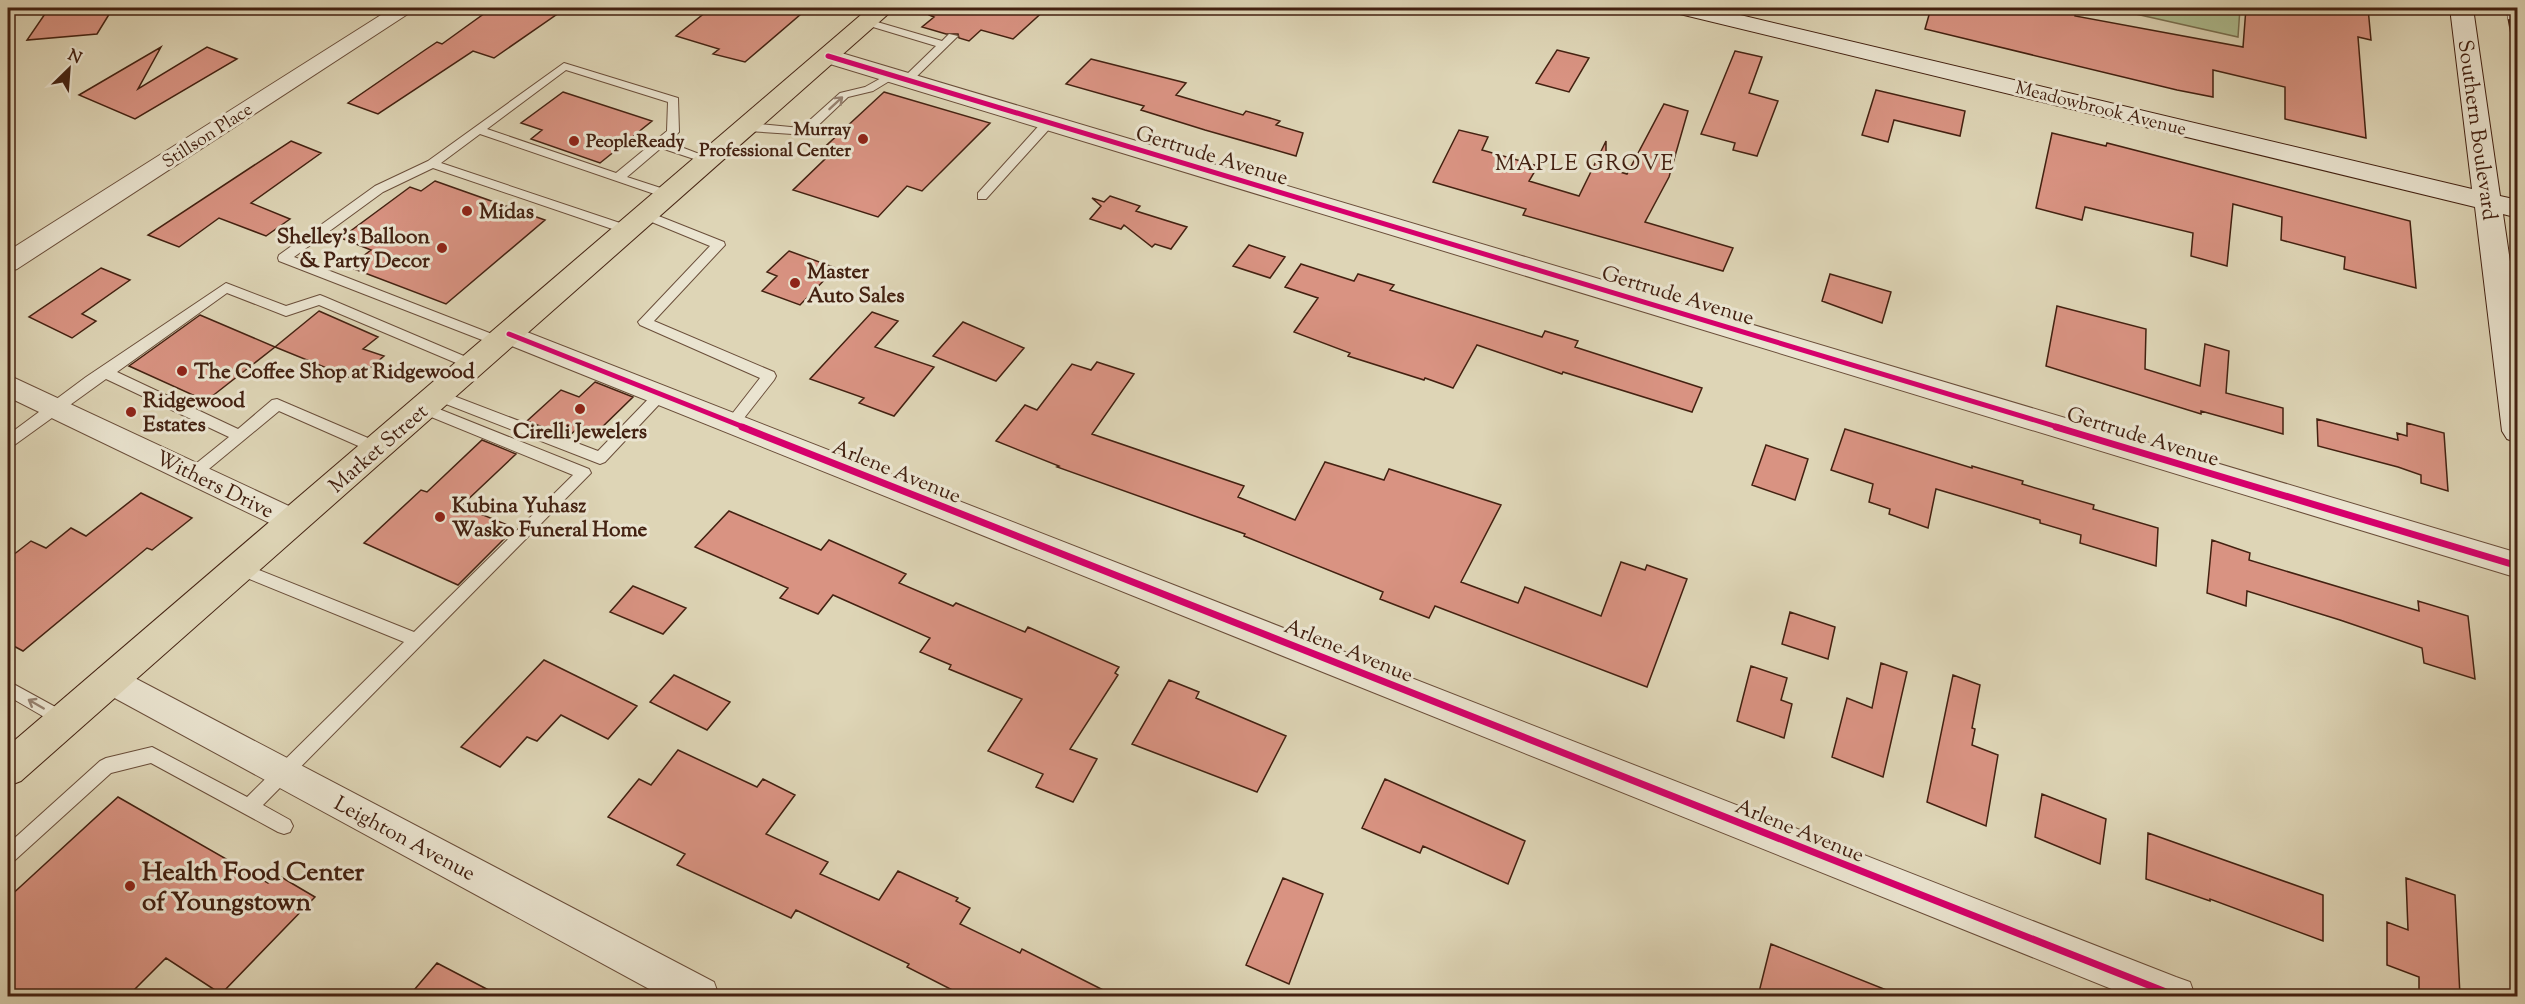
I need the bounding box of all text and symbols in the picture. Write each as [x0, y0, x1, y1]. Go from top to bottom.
street label: Southern Boulevard [2449, 38, 2504, 223]
north arrow [39, 39, 99, 99]
text: N [64, 45, 85, 71]
street label: Meadowbrook Avenue [2012, 76, 2189, 144]
one-way arrow [828, 96, 843, 110]
street label: Stillson Place [158, 98, 258, 176]
place label: Murray Professional Center [699, 118, 851, 165]
street label: Gertrude Avenue [1131, 119, 1291, 194]
place label: PeopleReady [586, 130, 684, 156]
marker: Murray Professional Center [856, 132, 870, 146]
marker: PeopleReady [567, 134, 581, 148]
district label: MAPLE GROVE [1495, 149, 1675, 181]
place label: Midas [479, 198, 534, 228]
marker: Midas [460, 204, 474, 218]
place label: Shelley's Balloon & Party Decor [277, 223, 431, 277]
marker: Shelley's Balloon & Party Decor [435, 241, 449, 255]
place label: Master Auto Sales [807, 258, 904, 312]
street label: Gertrude Avenue [1597, 259, 1757, 334]
marker: Master Auto Sales [788, 276, 802, 290]
place label: The Coffee Shop at Ridgewood [194, 358, 475, 388]
marker: The Coffee Shop at Ridgewood [175, 364, 189, 378]
place label: Ridgewood Estates [143, 387, 245, 441]
street label: Market Street [323, 398, 436, 501]
street label: Gertrude Avenue [2062, 400, 2222, 475]
marker: Cirelli Jewelers [573, 402, 587, 416]
marker: Ridgewood Estates [124, 405, 138, 419]
place label: Cirelli Jewelers [513, 418, 647, 448]
street label: Arlene Avenue [827, 433, 965, 512]
street label: Withers Drive [150, 444, 278, 527]
place label: Kubina Yuhasz Wasko Funeral Home [452, 492, 648, 546]
marker: Kubina Yuhasz Wasko Funeral Home [433, 510, 447, 524]
street label: Arlene Avenue [1279, 612, 1417, 691]
one-way arrow [28, 698, 45, 710]
street label: Leighton Avenue [328, 790, 480, 890]
street label: Arlene Avenue [1730, 792, 1868, 871]
place label: Health Food Center of Youngstown [142, 855, 364, 922]
marker: Health Food Center of Youngstown [123, 879, 137, 893]

